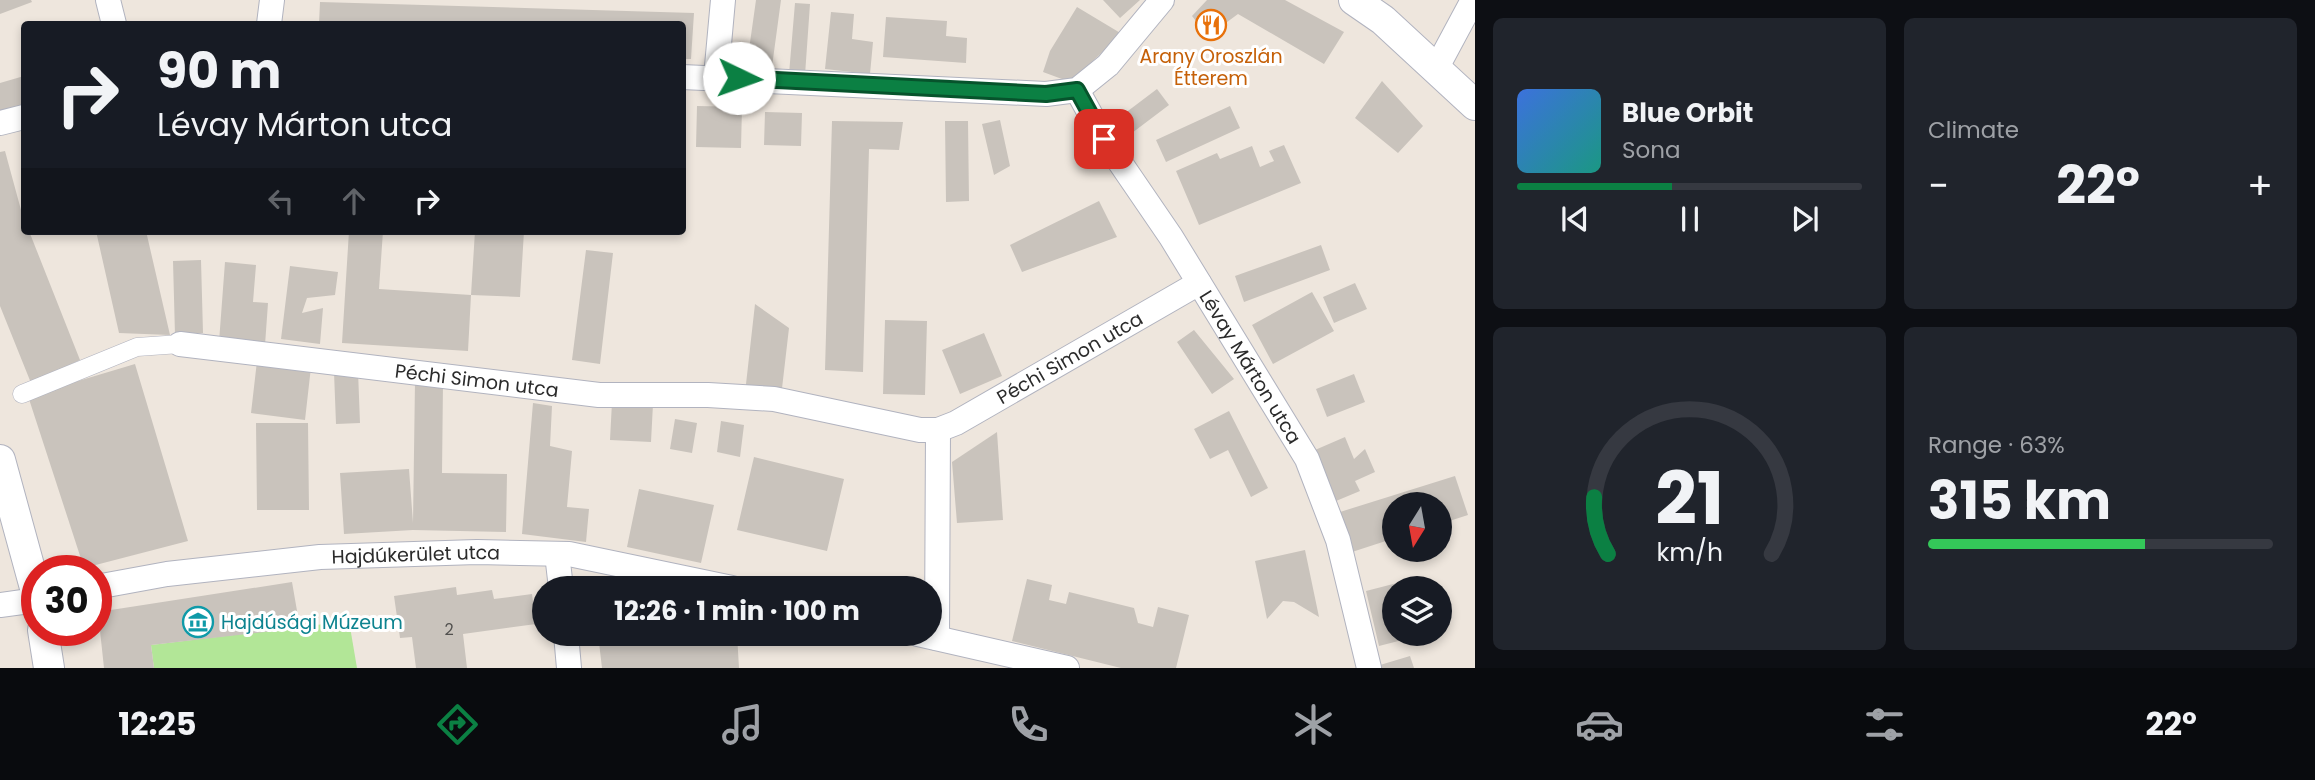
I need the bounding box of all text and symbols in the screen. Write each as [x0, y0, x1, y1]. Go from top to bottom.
restaurant icon: Arany Oroszlán Étterem [1194, 8, 1228, 42]
text: 90 m [157, 37, 281, 105]
position arrow [702, 41, 776, 115]
place label: Arany Oroszlán Étterem [1139, 43, 1283, 92]
icon: right [42, 49, 133, 140]
text: Blue Orbit [1622, 95, 1753, 131]
text: Lévay Márton utca [157, 102, 452, 147]
pin [1074, 109, 1134, 169]
text: Climate [1928, 114, 2019, 146]
icon: arrive [1085, 120, 1123, 158]
text: Sona [1622, 134, 1681, 166]
text: 22° [2056, 149, 2140, 222]
text: − [1928, 159, 1949, 212]
text: + [2247, 159, 2273, 212]
icon: left [262, 182, 300, 220]
icon: ahead [335, 182, 373, 220]
icon: right [408, 182, 446, 220]
icon: previous [1556, 200, 1594, 238]
icon: pause [1671, 200, 1709, 238]
icon: next [1786, 200, 1824, 238]
street label: Lévay Márton utca [1193, 285, 1307, 449]
street label: Péchi Simon utca [992, 305, 1148, 411]
street label: Péchi Simon utca [393, 357, 560, 404]
text: Range · 63% [1928, 429, 2065, 461]
text: 21 [1655, 449, 1724, 550]
text: 315 km [1928, 464, 2111, 537]
north arrow [1382, 492, 1452, 562]
map controls [1382, 492, 1452, 646]
text: km/h [1656, 535, 1723, 570]
street label: Hajdúkerület utca [331, 539, 500, 571]
speed limit sign: 30 [21, 555, 112, 646]
button: layers [1382, 576, 1452, 646]
text: 12:26 · 1 min · 100 m [614, 593, 860, 629]
museum icon: Hajdúsági Múzeum [181, 605, 215, 639]
place label: Hajdúsági Múzeum [221, 609, 403, 636]
house number: 2 [444, 618, 454, 641]
icon: directions [433, 700, 482, 749]
icon: music [718, 700, 767, 749]
icon: phone [1004, 700, 1053, 749]
icon: climate [1289, 700, 1338, 749]
icon: car [1575, 700, 1624, 749]
icon: filters [1860, 700, 1909, 749]
text: 12:25 [118, 701, 197, 746]
text: 22° [2145, 701, 2197, 746]

